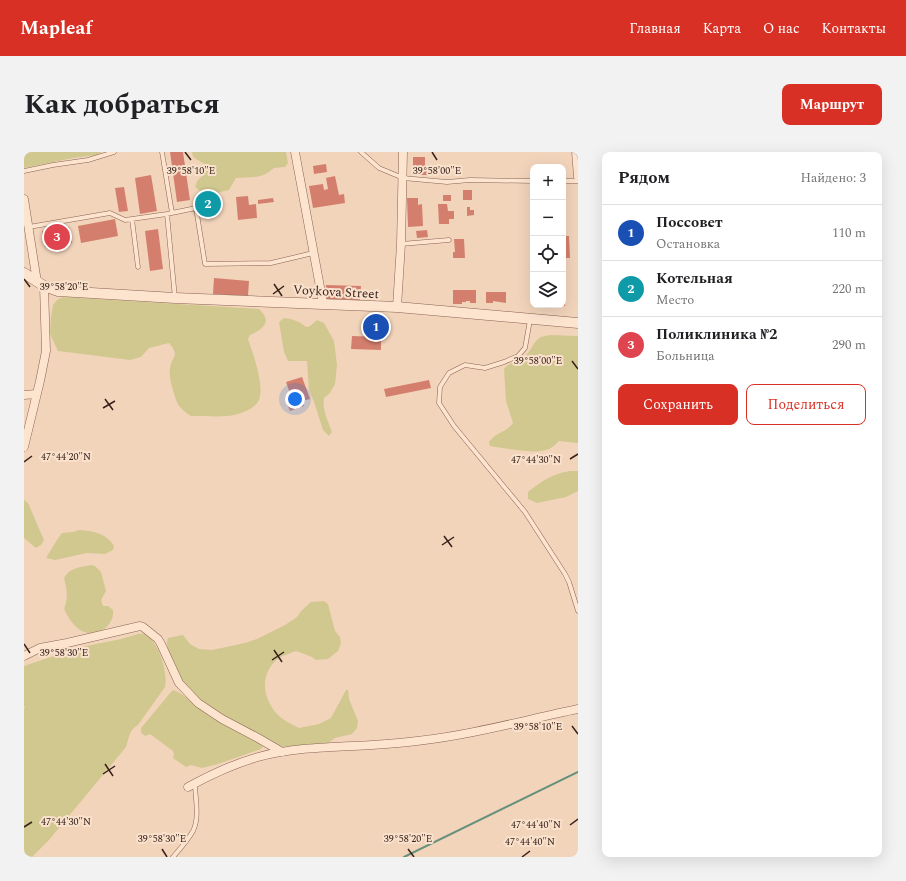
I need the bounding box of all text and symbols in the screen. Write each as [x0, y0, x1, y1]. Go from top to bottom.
text: Mapleaf [20, 14, 92, 43]
text: Главная [629, 18, 681, 39]
text: Карта [703, 18, 741, 39]
text: О нас [763, 18, 800, 39]
text: Контакты [822, 18, 886, 39]
text: Как добраться [24, 83, 220, 126]
button: Маршрут [782, 84, 882, 125]
text: 39°58'10"E [167, 163, 215, 179]
text: 39°58'00"E [413, 163, 461, 179]
map controls [530, 164, 566, 308]
button: + [530, 164, 566, 200]
text: Рядом [618, 165, 670, 191]
text: Найдено: 3 [800, 168, 866, 188]
pin: 2 [195, 189, 221, 219]
button: − [530, 200, 566, 236]
text: Поссовет [656, 211, 723, 234]
pin: 3 [44, 222, 70, 252]
text: 1 [627, 223, 635, 243]
text: 110 m [832, 223, 866, 243]
text: Остановка [656, 234, 720, 254]
button: locate [530, 236, 566, 272]
text: Котельная [656, 267, 733, 290]
button: layers [530, 272, 566, 308]
text: 39°58'20"E [40, 279, 88, 295]
text: 2 [627, 279, 635, 299]
text: 220 m [832, 279, 866, 299]
street label: Voykova Street [292, 280, 380, 304]
text: Место [656, 290, 694, 310]
pin: 1 [363, 312, 389, 342]
text: Поликлиника №2 [656, 323, 777, 346]
text: 3 [627, 335, 635, 355]
text: 290 m [832, 335, 866, 355]
text: Больница [656, 346, 715, 366]
text: 39°58'00"E [514, 353, 562, 369]
button: Сохранить [618, 384, 738, 425]
button: Поделиться [746, 384, 866, 425]
your location [285, 389, 305, 409]
text: 47°44'20"N [41, 449, 91, 465]
text: 47°44'30"N [511, 452, 561, 468]
text: 39°58'30"E [40, 645, 88, 661]
text: 39°58'10"E [514, 719, 562, 735]
text: 47°44'30"N [41, 814, 91, 830]
text: 47°44'40"N [511, 817, 561, 833]
text: 39°58'30"E [138, 831, 186, 847]
text: 39°58'20"E [384, 831, 432, 847]
text: 47°44'40"N [505, 834, 555, 850]

